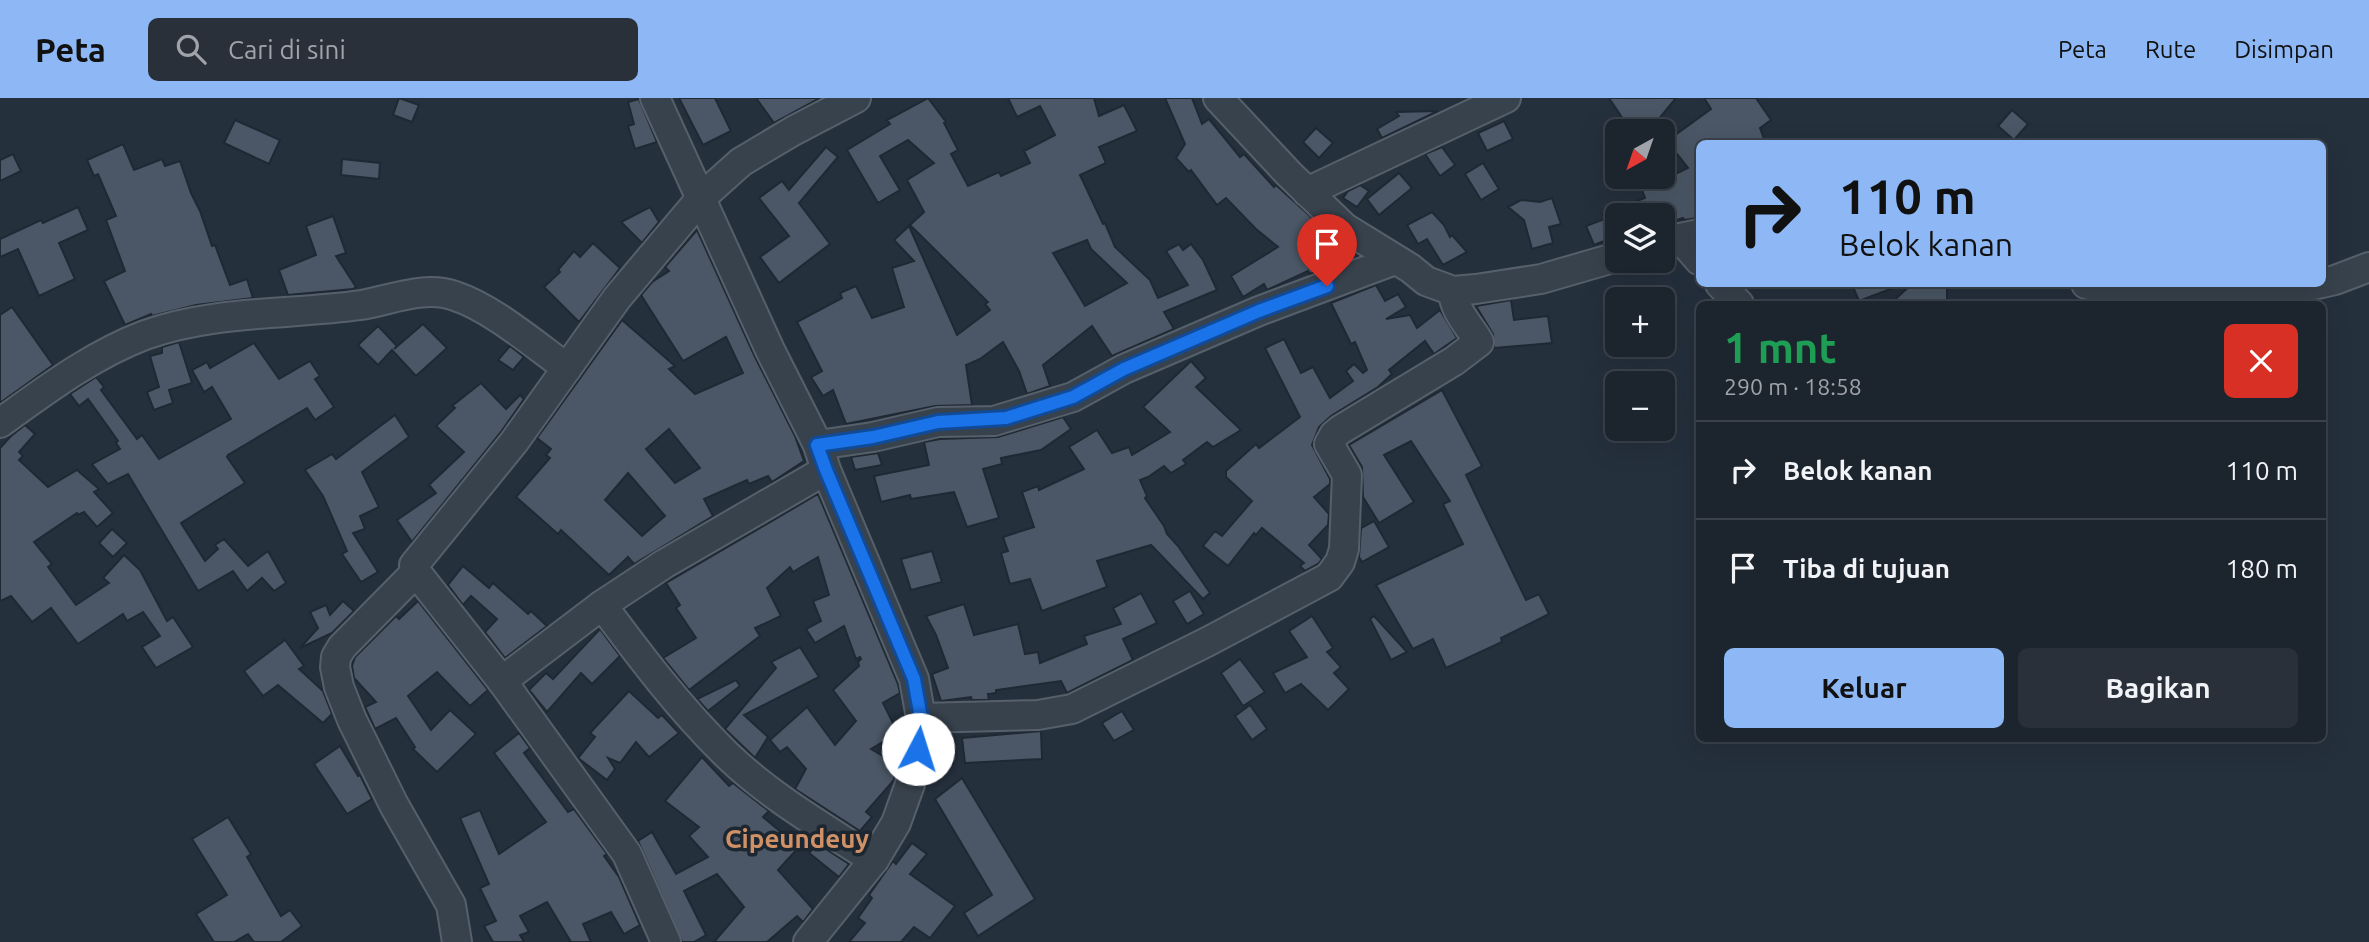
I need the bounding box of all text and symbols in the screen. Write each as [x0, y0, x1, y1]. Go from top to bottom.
search box [148, 18, 638, 81]
icon: search [172, 30, 210, 68]
text: Peta [35, 31, 106, 68]
text: Cari di sini [228, 35, 346, 64]
text: Peta [2058, 36, 2107, 63]
text: Rute [2145, 36, 2196, 63]
text: Disimpan [2234, 36, 2334, 63]
north arrow [1605, 119, 1675, 189]
map controls [1605, 119, 1675, 441]
icon: right [1724, 168, 1815, 259]
text: 110 m [1839, 168, 1976, 223]
button: layers [1605, 203, 1675, 273]
pin [1297, 214, 1357, 286]
icon: arrive [1308, 225, 1346, 263]
text: Belok kanan [1839, 226, 2013, 262]
button: + [1605, 287, 1675, 357]
text: 1 mnt [1724, 324, 1837, 371]
button: close [2224, 324, 2298, 398]
button: − [1605, 371, 1675, 441]
text: 290 m · 18:58 [1724, 374, 1862, 399]
icon: right [1724, 451, 1762, 489]
text: Belok kanan [1783, 456, 1933, 485]
text: 110 m [2226, 456, 2298, 485]
icon: arrive [1724, 549, 1762, 587]
text: Tiba di tujuan [1783, 554, 1950, 583]
text: 180 m [2226, 554, 2298, 583]
button: Keluar [1724, 648, 2004, 728]
button: Bagikan [2018, 648, 2298, 728]
position arrow [881, 712, 955, 786]
district label: Cipeundeuy [725, 824, 869, 853]

